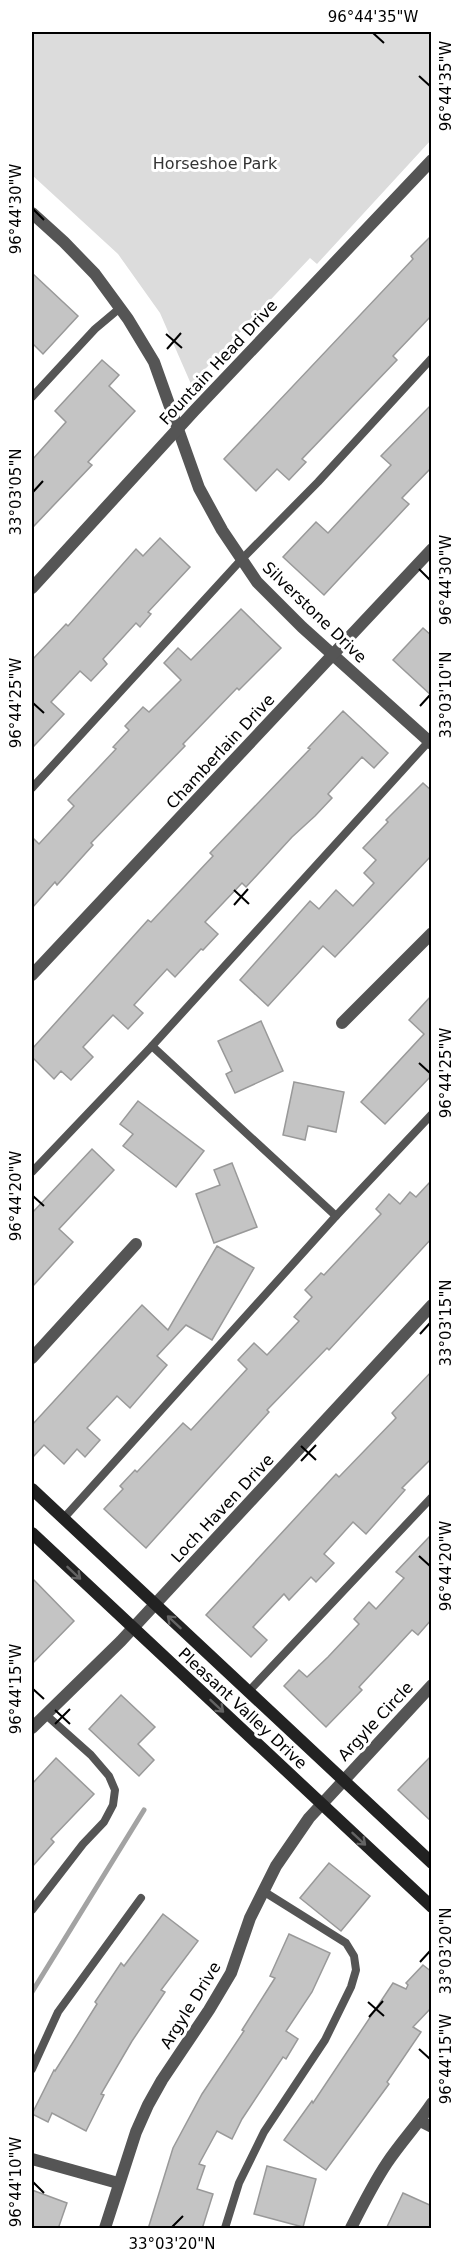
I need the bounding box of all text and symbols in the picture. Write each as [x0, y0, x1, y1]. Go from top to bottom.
text: 96°44'35"W [328, 8, 418, 26]
text: 96°44'35"W [437, 41, 455, 131]
park label: Horseshoe Park [153, 154, 278, 173]
text: 96°44'30"W [7, 164, 25, 254]
street label: Fountain Head Drive [155, 296, 281, 429]
text: 33°03'05"N [7, 448, 25, 536]
text: 96°44'30"W [437, 535, 455, 625]
street label: Silverstone Drive [259, 558, 371, 667]
text: 33°03'10"N [437, 651, 455, 739]
text: 96°44'25"W [7, 658, 25, 748]
street label: Chamberlain Drive [162, 690, 278, 813]
text: 96°44'25"W [437, 1028, 455, 1118]
text: 96°44'20"W [7, 1151, 25, 1241]
text: 33°03'15"N [437, 1279, 455, 1367]
street label: Loch Haven Drive [167, 1450, 278, 1567]
text: 96°44'20"W [437, 1521, 455, 1611]
one-way arrow [67, 1566, 82, 1580]
one-way arrow [166, 1615, 181, 1629]
text: 96°44'15"W [7, 1644, 25, 1734]
street label: Pleasant Valley Drive [174, 1644, 311, 1773]
street label: Argyle Circle [334, 1678, 417, 1765]
one-way arrow [209, 1699, 224, 1713]
one-way arrow [352, 1832, 367, 1846]
text: 33°03'20"N [437, 1907, 455, 1995]
street label: Argyle Drive [156, 1958, 225, 2052]
text: 96°44'15"W [437, 2014, 455, 2104]
text: 96°44'10"W [7, 2137, 25, 2227]
text: 33°03'20"N [128, 2235, 216, 2253]

